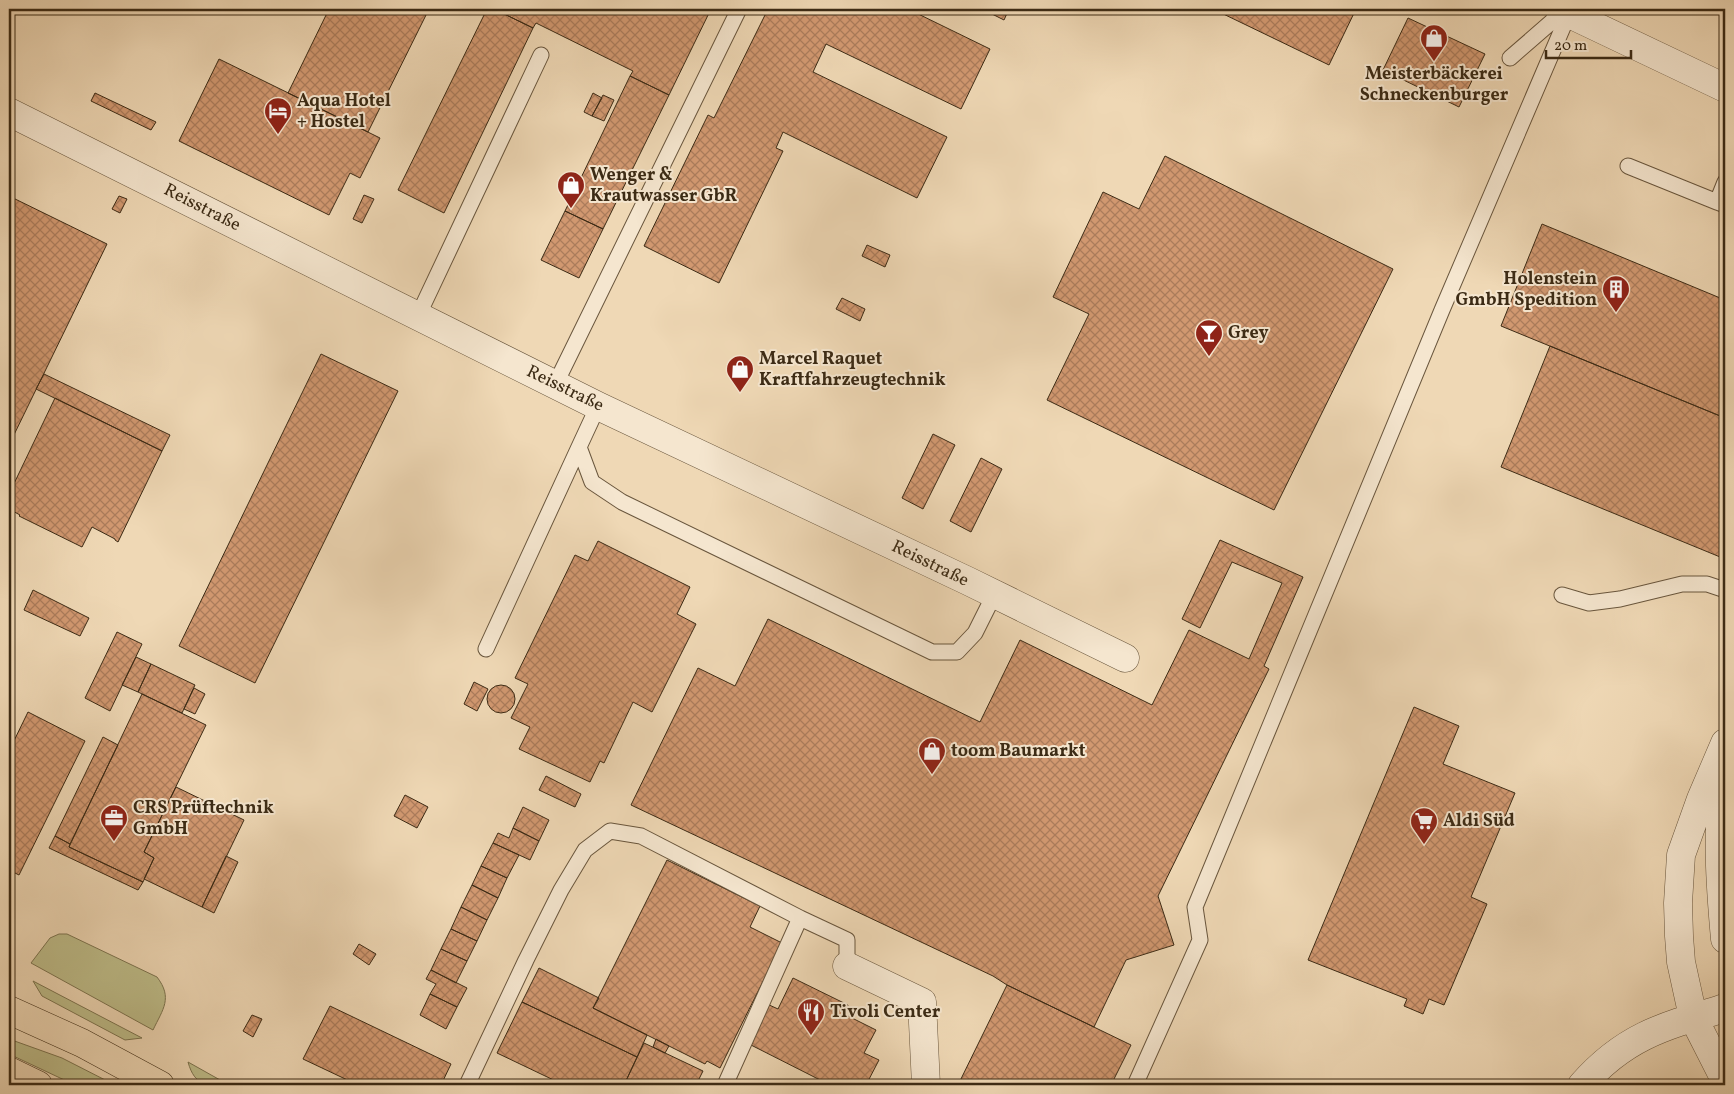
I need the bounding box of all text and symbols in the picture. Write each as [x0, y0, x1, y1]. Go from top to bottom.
shop icon: Meisterbäckerei Schneckenburger [1419, 23, 1449, 62]
scale bar [1546, 28, 1632, 60]
text: 20 m [1554, 36, 1587, 57]
place label: Meisterbäckerei Schneckenburger [1360, 62, 1509, 108]
place label: Aqua Hotel + Hostel [297, 89, 391, 135]
hotel icon: Aqua Hotel + Hostel [263, 96, 293, 135]
place label: Wenger & Krautwasser GbR [590, 163, 737, 209]
shop icon: Wenger & Krautwasser GbR [556, 170, 586, 209]
street label: Reisstraße [159, 178, 245, 238]
place label: Holenstein GmbH Spedition [1456, 267, 1597, 313]
building icon: Holenstein GmbH Spedition [1601, 274, 1631, 313]
bar icon: Grey [1194, 318, 1224, 357]
place label: Grey [1228, 321, 1269, 346]
place label: Marcel Raquet Kraftfahrzeugtechnik [759, 347, 946, 393]
shop icon: Marcel Raquet Kraftfahrzeugtechnik [725, 354, 755, 393]
street label: Reisstraße [522, 359, 608, 419]
street label: Reisstraße [887, 534, 973, 594]
shop icon: toom Baumarkt [917, 736, 947, 775]
place label: toom Baumarkt [951, 739, 1086, 764]
place label: CRS Prüftechnik GmbH [133, 796, 274, 842]
office icon: CRS Prüftechnik GmbH [99, 803, 129, 842]
supermarket icon: Aldi Süd [1409, 806, 1439, 845]
place label: Aldi Süd [1443, 809, 1515, 834]
restaurant icon: Tivoli Center [796, 997, 826, 1036]
place label: Tivoli Center [830, 1000, 941, 1025]

